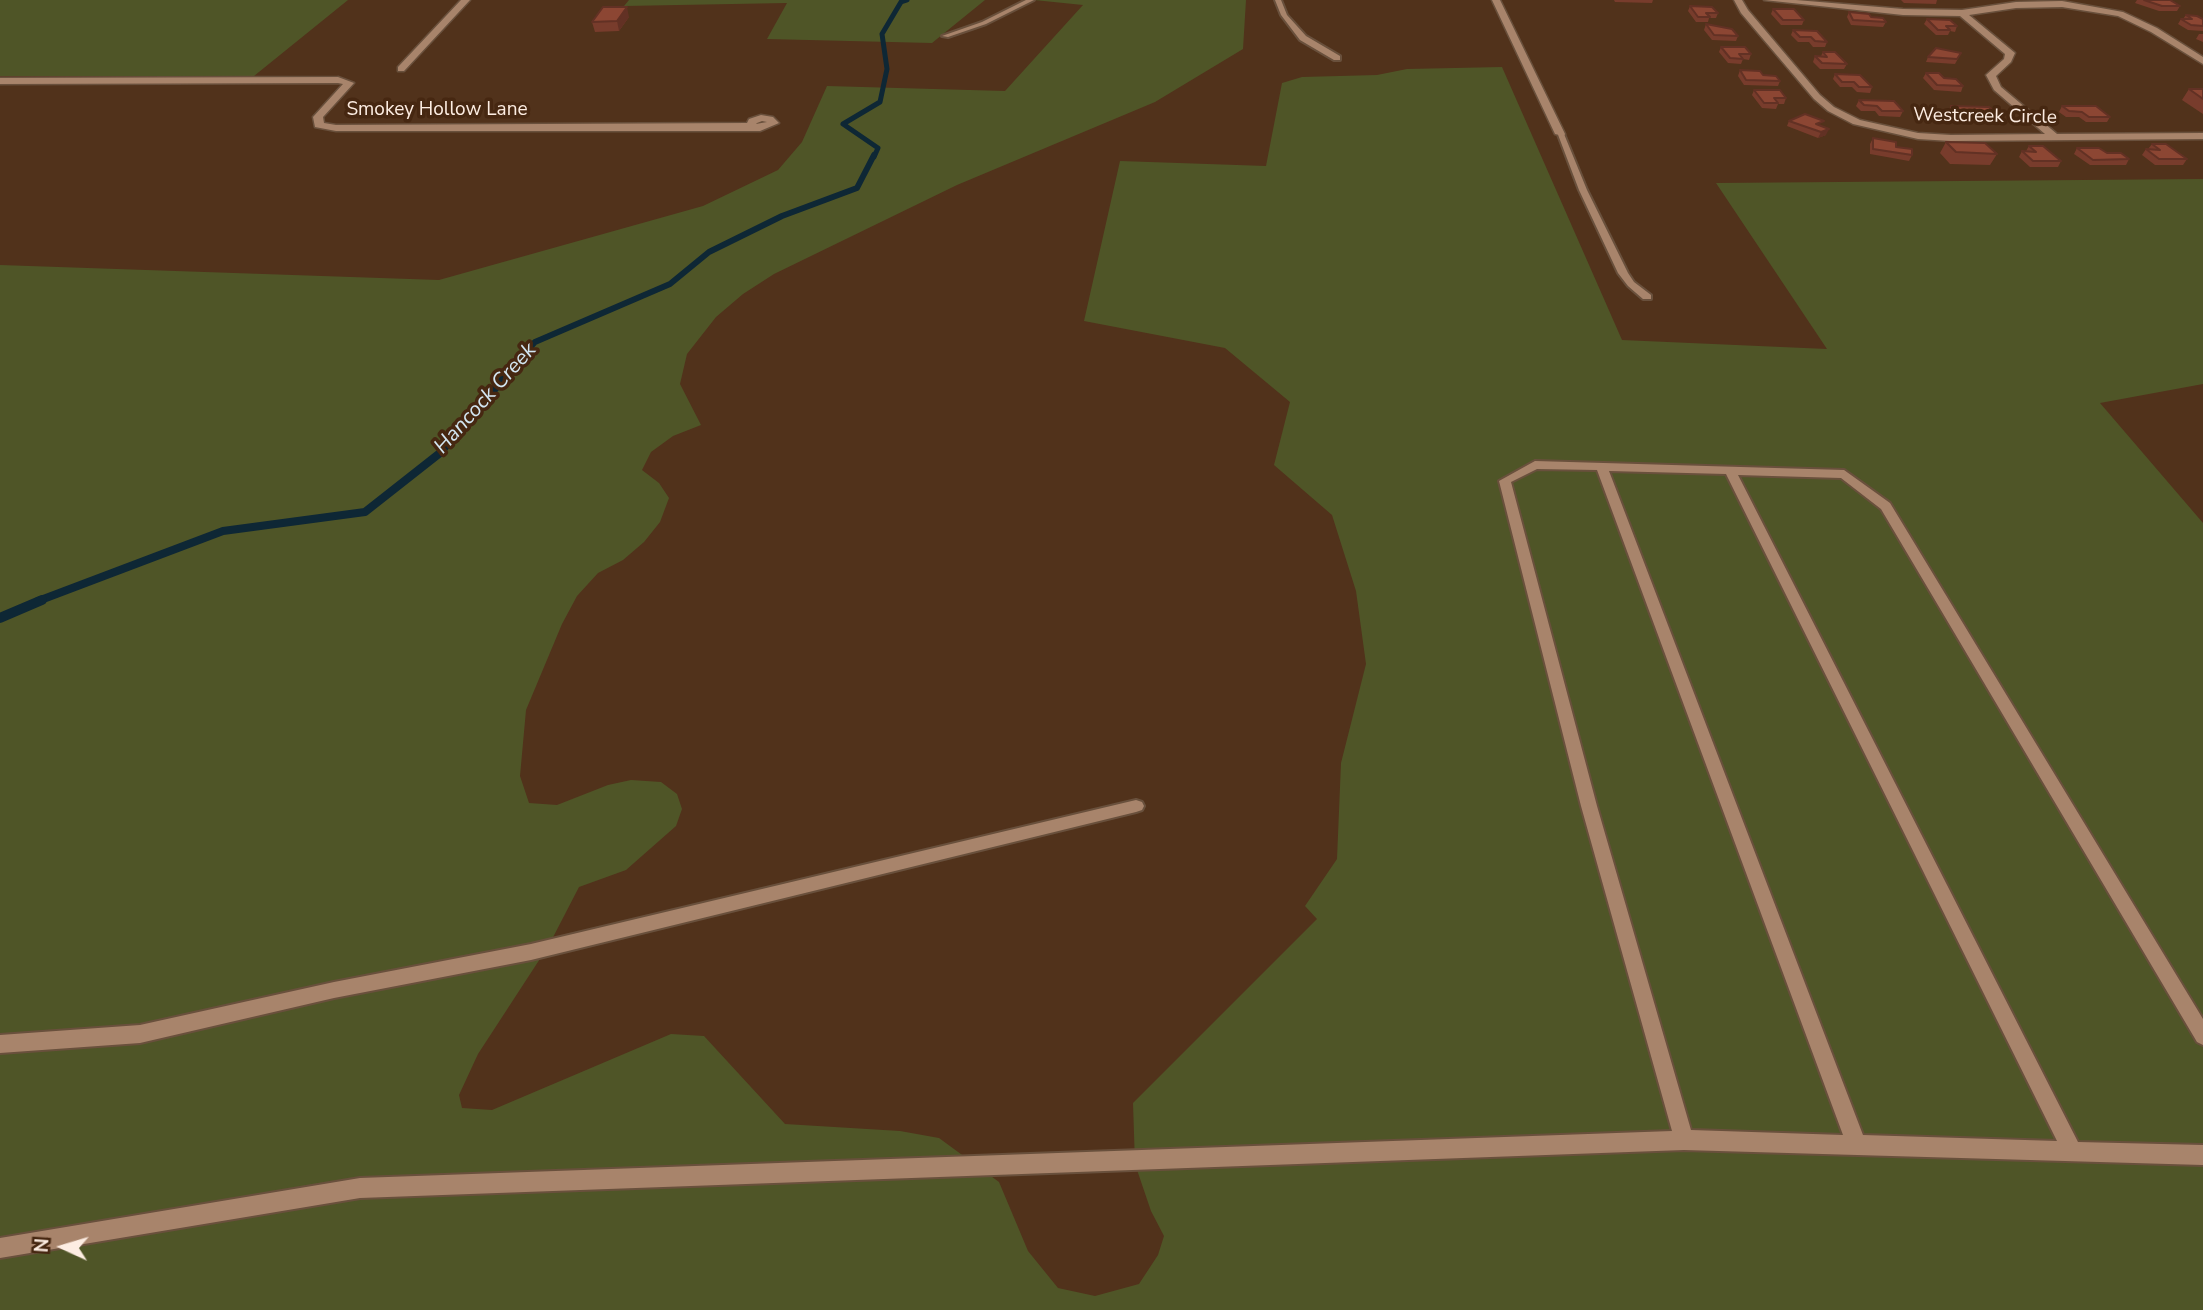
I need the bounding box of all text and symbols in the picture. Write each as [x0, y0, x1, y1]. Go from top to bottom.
street label: Smokey Hollow Lane [346, 99, 528, 121]
street label: Westcreek Circle [1913, 104, 2057, 130]
water label: Hancock Creek [430, 338, 542, 460]
north arrow [28, 1212, 98, 1282]
text: N [29, 1238, 56, 1254]

